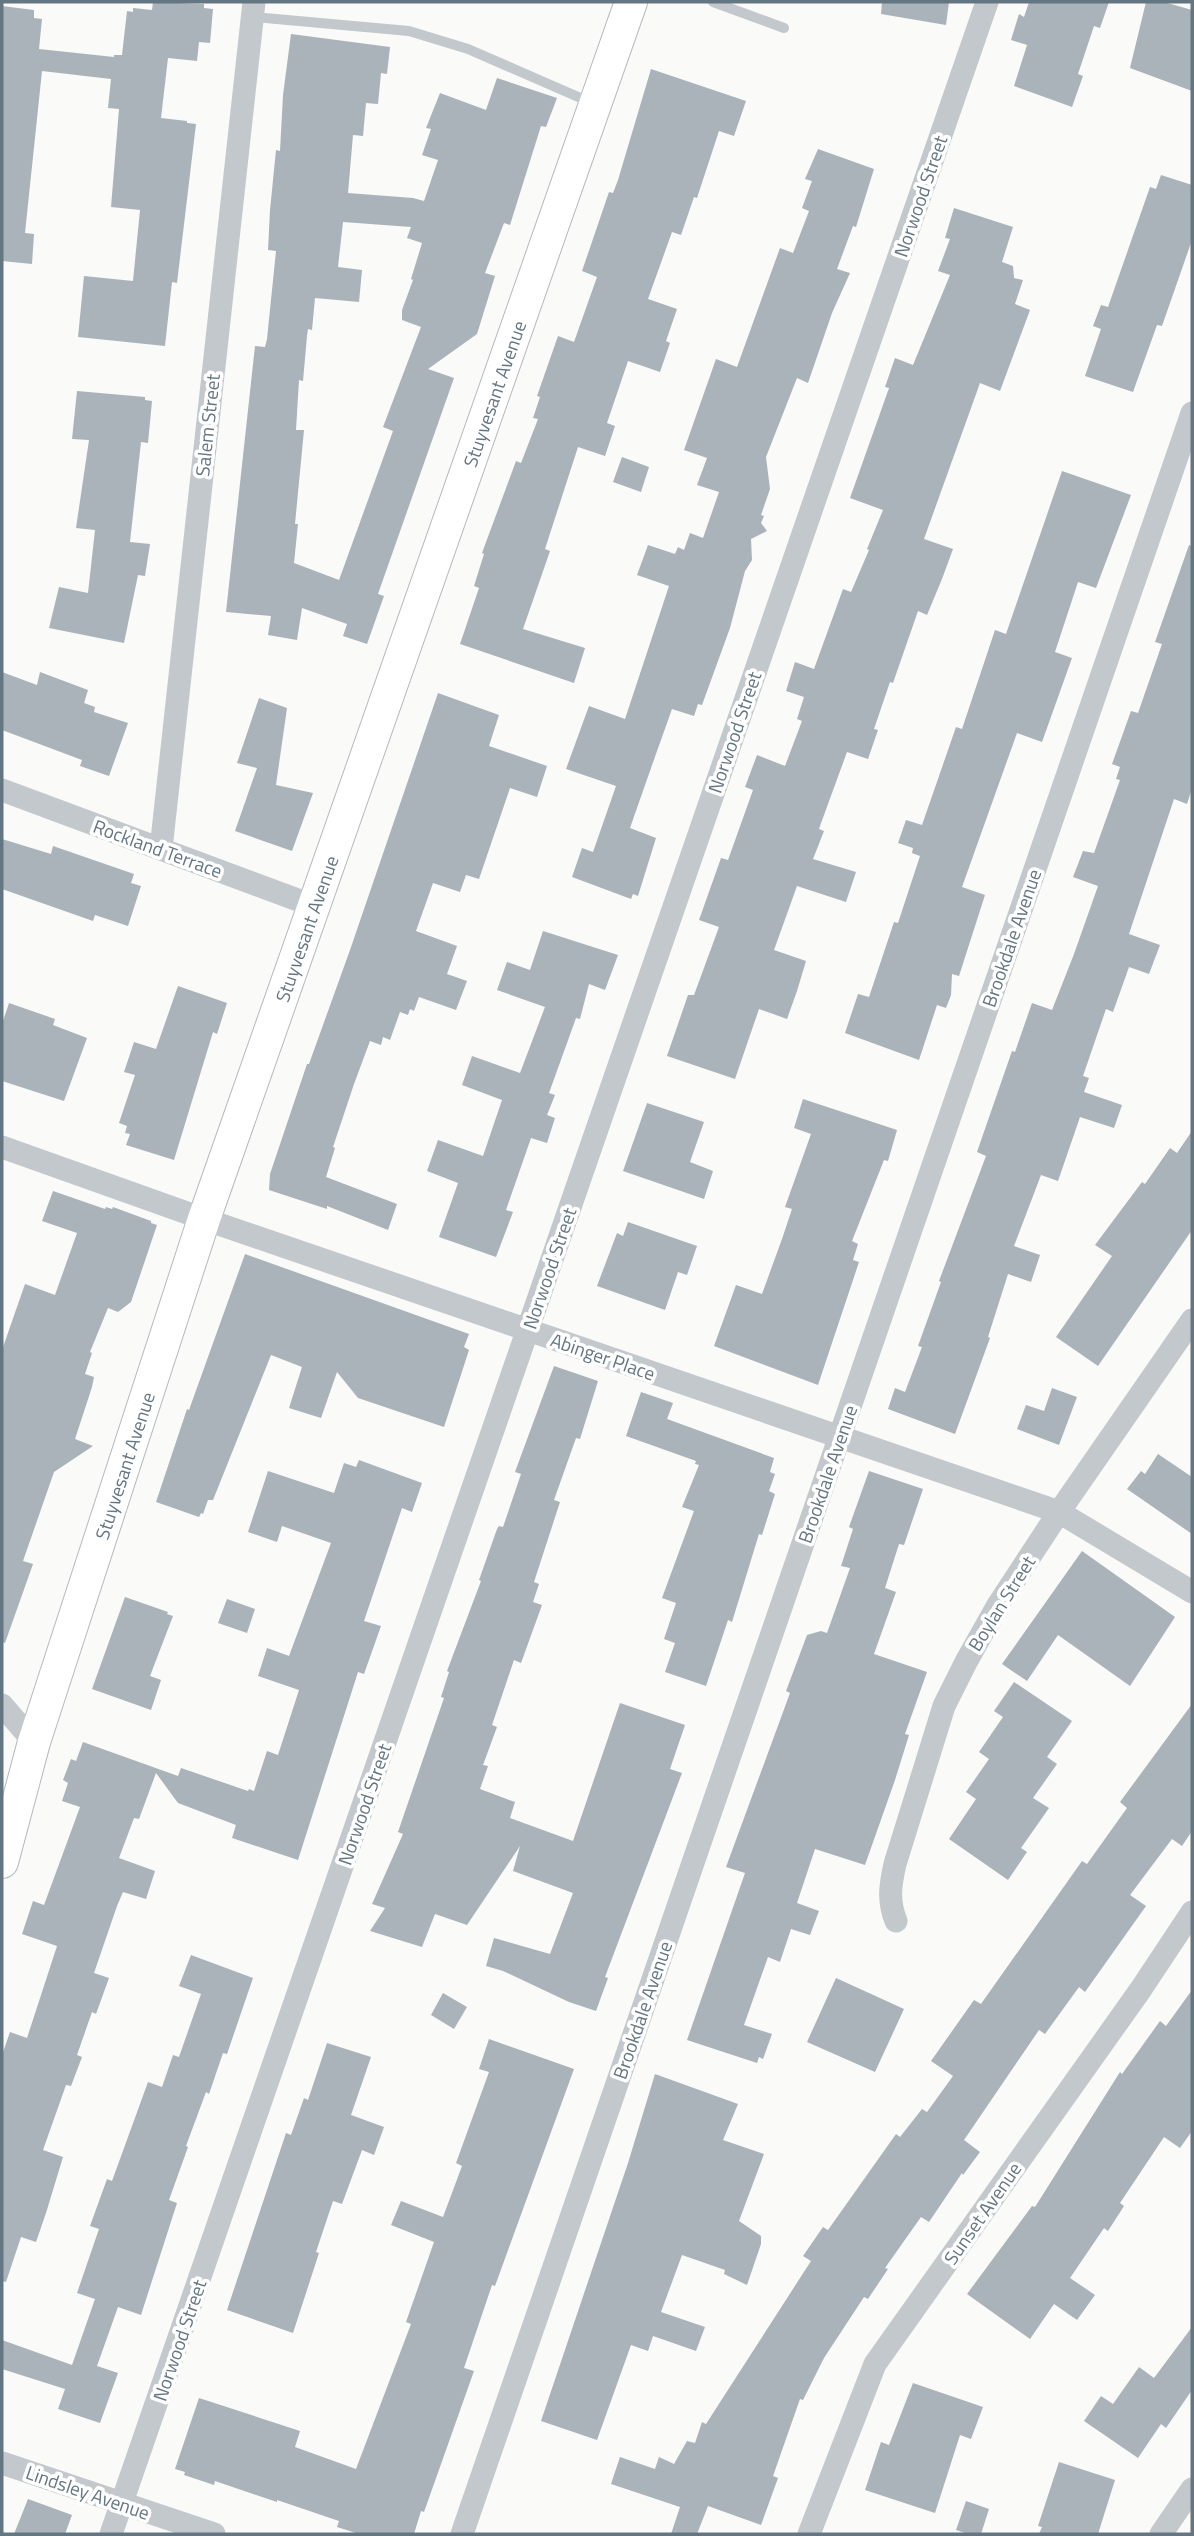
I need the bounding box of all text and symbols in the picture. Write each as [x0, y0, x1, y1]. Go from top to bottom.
street label: Norwood Street [886, 131, 954, 261]
street label: Stuyvesant Avenue [455, 316, 533, 471]
street label: Salem Street [187, 372, 227, 478]
street label: Norwood Street [700, 667, 768, 797]
street label: Rockland Terrace [89, 811, 227, 885]
street label: Stuyvesant Avenue [267, 851, 345, 1006]
street label: Brookdale Avenue [974, 865, 1048, 1011]
street label: Norwood Street [515, 1203, 583, 1333]
street label: Abinger Place [547, 1325, 659, 1387]
street label: Stuyvesant Avenue [86, 1388, 161, 1543]
street label: Brookdale Avenue [790, 1401, 864, 1547]
street label: Boylan Street [960, 1549, 1042, 1656]
street label: Norwood Street [330, 1739, 398, 1869]
street label: Brookdale Avenue [605, 1937, 679, 2083]
street label: Sunset Avenue [936, 2156, 1028, 2270]
street label: Norwood Street [145, 2275, 213, 2405]
street label: Lindsley Avenue [22, 2457, 154, 2527]

